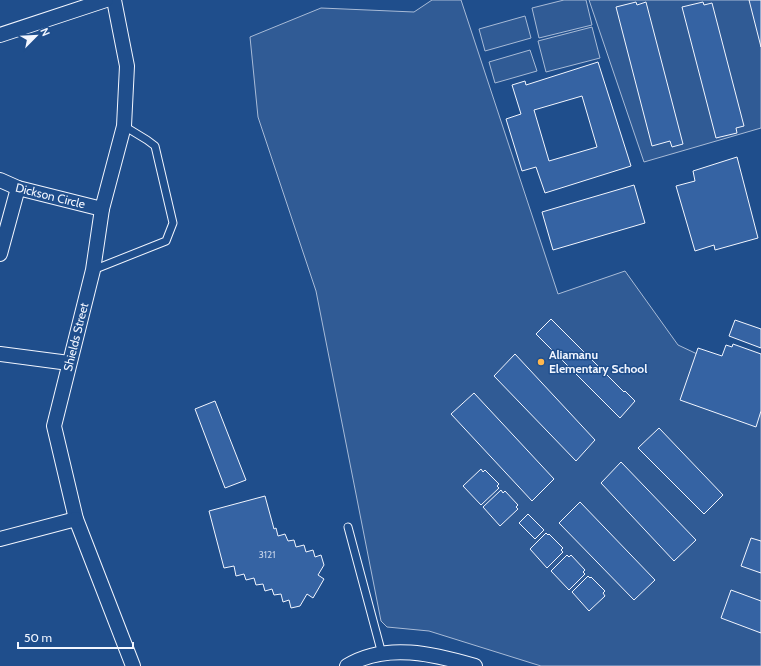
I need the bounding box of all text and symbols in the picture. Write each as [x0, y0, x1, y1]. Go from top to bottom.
north arrow [16, 16, 56, 56]
text: N [37, 26, 53, 38]
street label: Dickson Circle [14, 180, 87, 212]
street label: Shields Street [60, 301, 91, 373]
place label: Aliamanu Elementary School [549, 347, 647, 376]
marker: Aliamanu Elementary School [536, 357, 546, 367]
house number: 3121 [258, 548, 276, 561]
scale bar [18, 624, 133, 650]
text: 50 m [24, 630, 52, 645]

